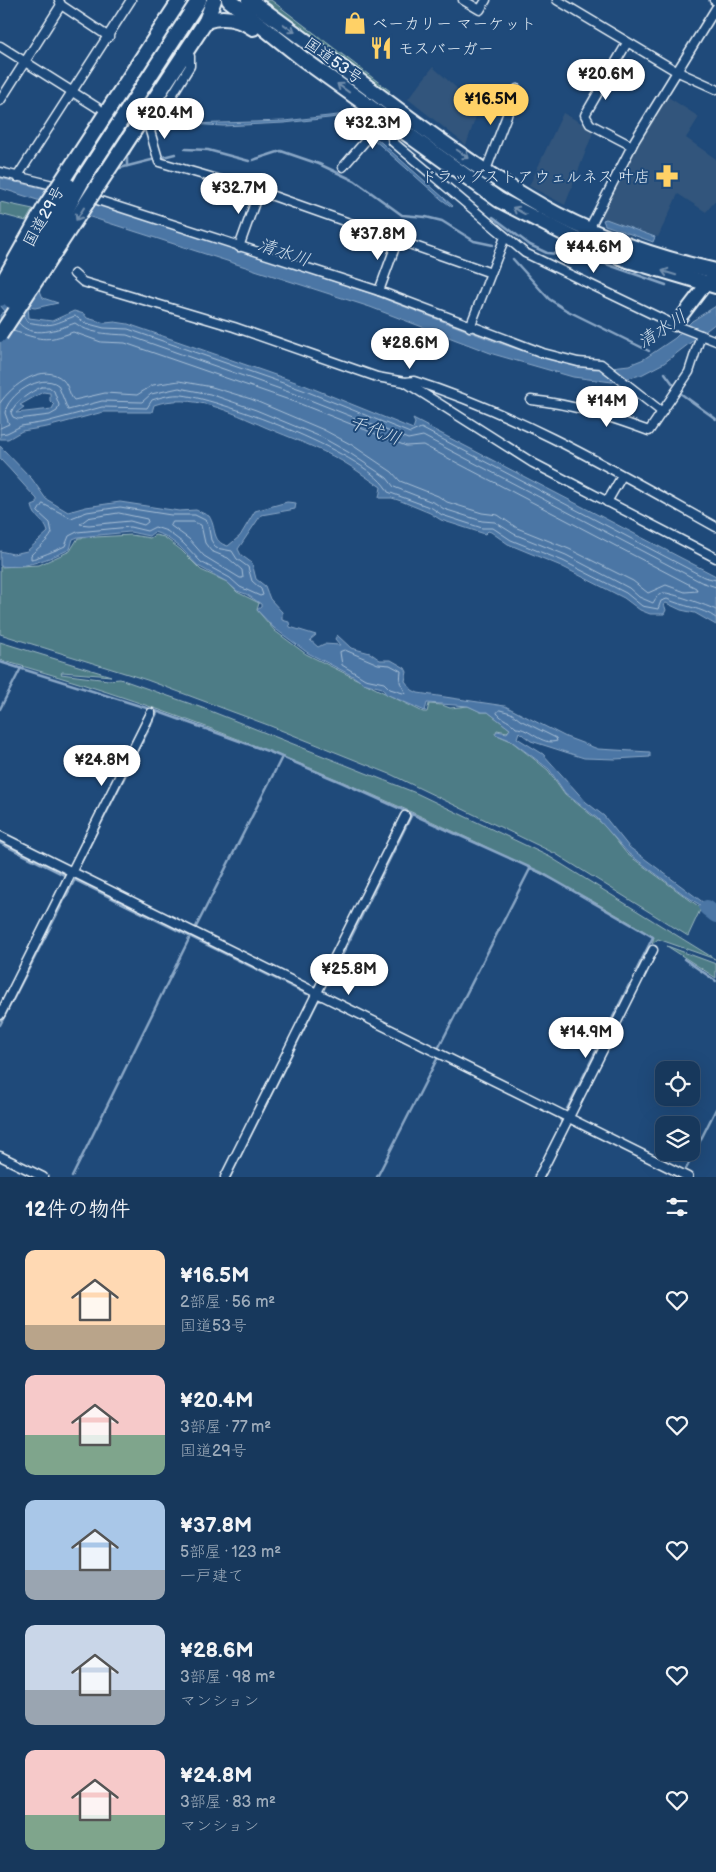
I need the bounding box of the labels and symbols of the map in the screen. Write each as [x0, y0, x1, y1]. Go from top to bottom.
shop icon: ベーカリー マーケット [342, 10, 368, 36]
place label: ベーカリー マーケット [372, 15, 536, 34]
one-way arrow [282, 23, 296, 33]
street label: 国道53号 [300, 34, 366, 89]
restaurant icon: モスバーガー [368, 35, 394, 61]
place label: モスバーガー [398, 40, 494, 59]
pin: ¥20.6M [565, 58, 647, 101]
one-way arrow [336, 83, 350, 93]
pin: ¥16.5M [450, 84, 532, 126]
pin: ¥20.4M [124, 98, 206, 140]
pin: ¥32.3M [332, 108, 414, 150]
one-way arrow [456, 149, 470, 159]
pharmacy icon: ドラッグストアウェルネス 叶店 [654, 163, 680, 189]
place label: ドラッグストアウェルネス 叶店 [421, 168, 650, 187]
pin: ¥32.7M [198, 172, 280, 215]
street label: 国道29号 [20, 183, 69, 251]
one-way arrow [512, 206, 527, 216]
one-way arrow [75, 207, 85, 221]
pin: ¥37.8M [337, 218, 419, 261]
pin: ¥44.6M [553, 232, 635, 274]
water label: 清水川 [255, 234, 313, 271]
one-way arrow [662, 268, 678, 278]
water label: 清水川 [634, 306, 691, 353]
pin: ¥28.6M [369, 328, 451, 370]
pin: ¥14M [577, 386, 637, 428]
water label: 千代川 [346, 411, 404, 450]
pin: ¥24.8M [61, 744, 143, 787]
pin: ¥25.8M [308, 954, 390, 996]
pin: ¥14.9M [545, 1016, 627, 1059]

